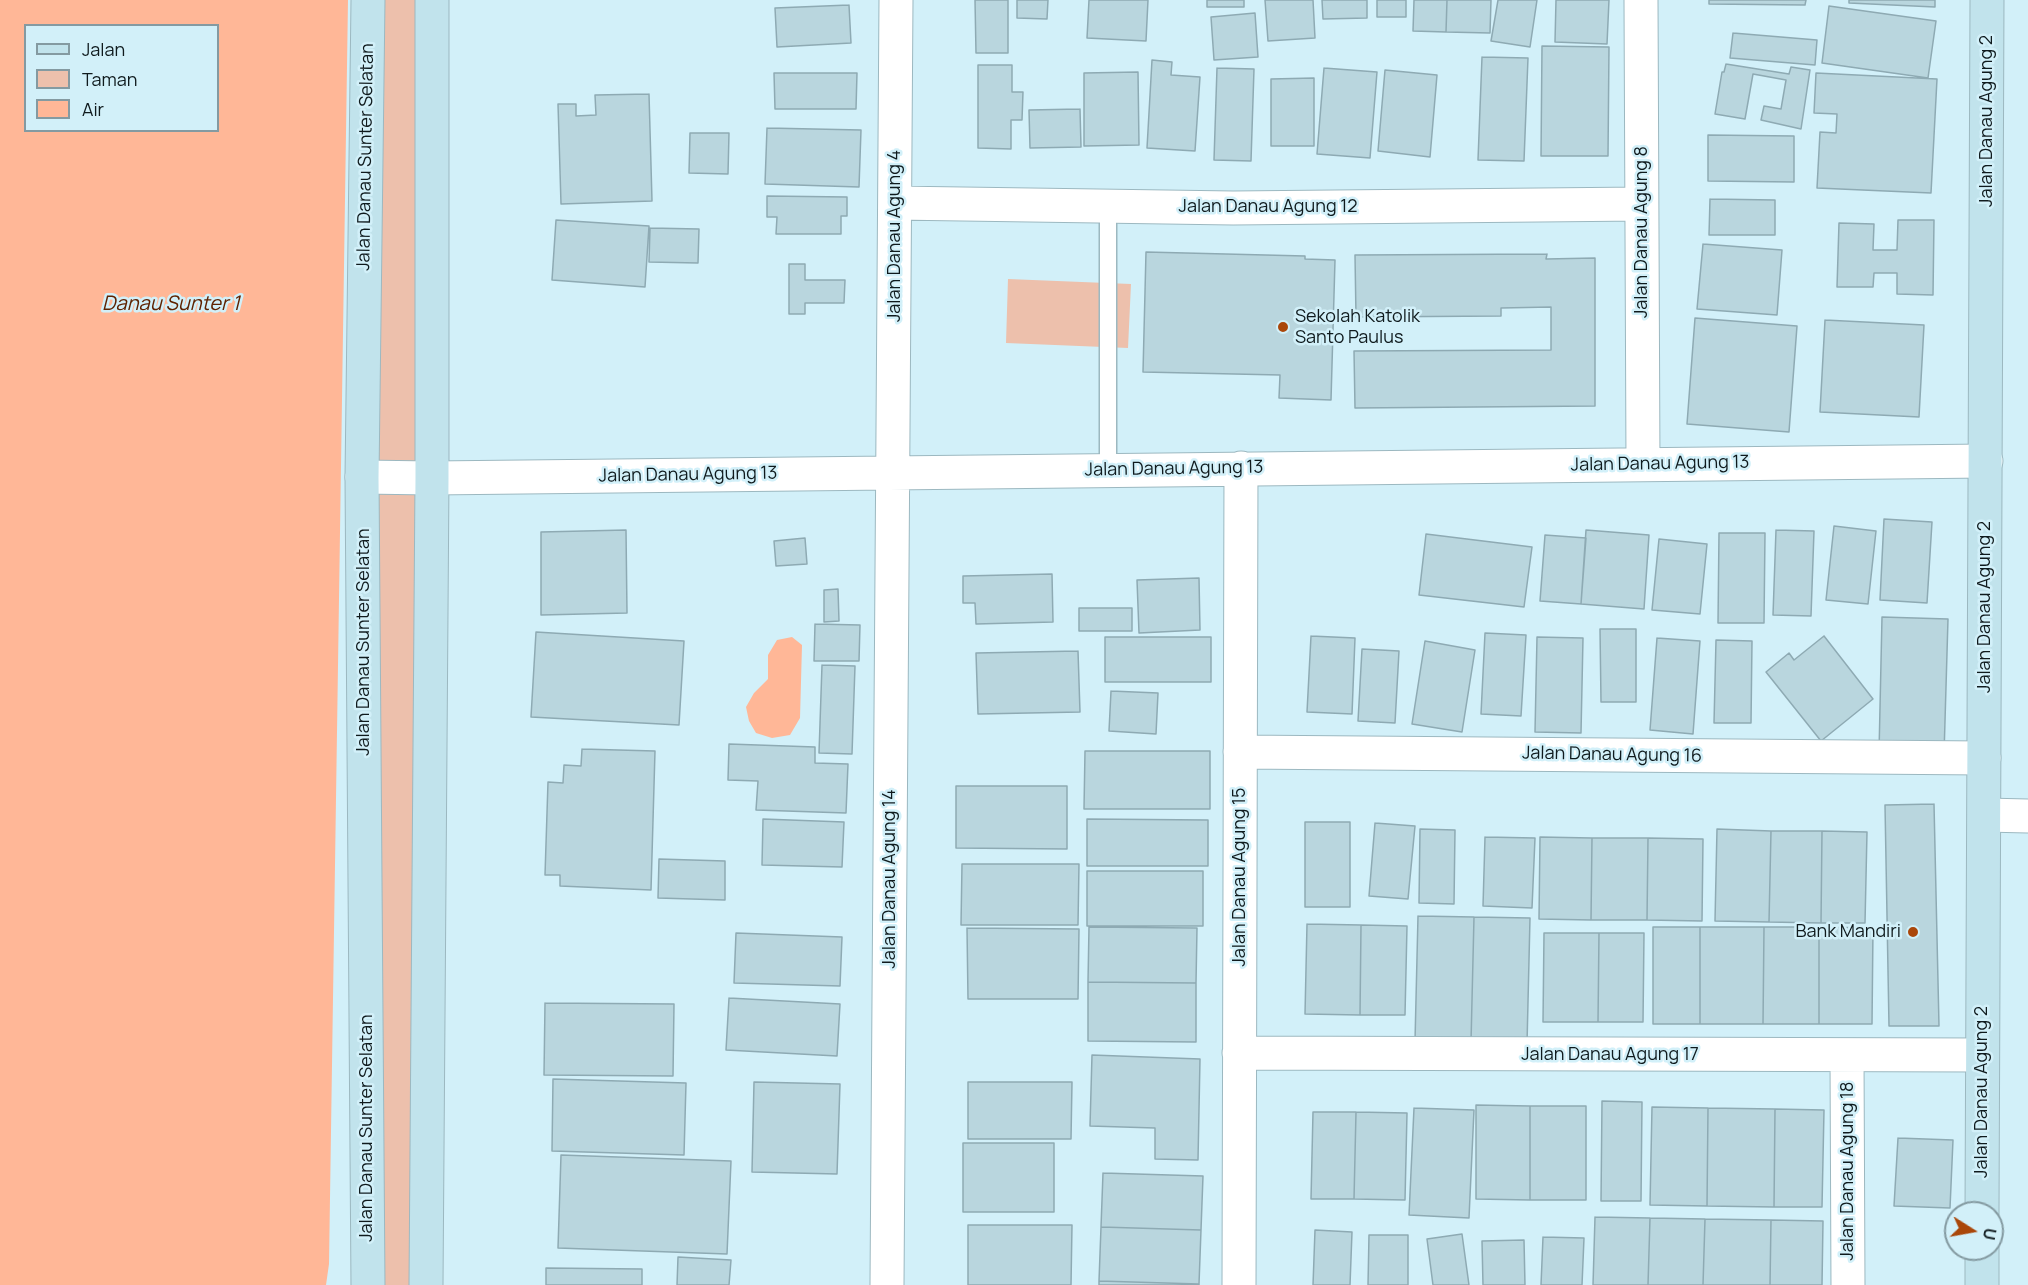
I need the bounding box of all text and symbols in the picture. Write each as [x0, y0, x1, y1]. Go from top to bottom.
legend [24, 24, 219, 132]
street label: Jalan Danau Agung 2 [1976, 35, 1998, 207]
text: Jalan [82, 37, 125, 61]
street label: Jalan Danau Sunter Selatan [353, 43, 379, 271]
text: Taman [82, 67, 137, 91]
text: Air [82, 97, 104, 121]
street label: Jalan Danau Agung 8 [1631, 146, 1653, 318]
street label: Jalan Danau Agung 4 [884, 150, 906, 322]
street label: Jalan Danau Agung 12 [1179, 196, 1357, 218]
water label: Danau Sunter 1 [102, 292, 240, 316]
place label: Sekolah Katolik Santo Paulus [1295, 306, 1420, 348]
marker: Sekolah Katolik Santo Paulus [1276, 320, 1290, 334]
street label: Jalan Danau Agung 13 [1571, 452, 1749, 476]
street label: Jalan Danau Agung 13 [1085, 457, 1263, 481]
street label: Jalan Danau Agung 13 [599, 463, 777, 487]
street label: Jalan Danau Agung 2 [1974, 521, 1996, 693]
street label: Jalan Danau Sunter Selatan [353, 528, 375, 756]
street label: Jalan Danau Agung 16 [1522, 743, 1702, 767]
street label: Jalan Danau Agung 15 [1229, 787, 1251, 967]
street label: Jalan Danau Agung 14 [879, 789, 901, 969]
place label: Bank Mandiri [1795, 921, 1901, 943]
marker: Bank Mandiri [1906, 925, 1920, 939]
street label: Jalan Danau Agung 2 [1971, 1006, 1993, 1178]
street label: Jalan Danau Sunter Selatan [356, 1014, 378, 1242]
street label: Jalan Danau Agung 17 [1521, 1044, 1699, 1066]
street label: Jalan Danau Agung 18 [1837, 1081, 1859, 1261]
north arrow [1944, 1201, 2004, 1261]
text: U [1978, 1226, 2002, 1242]

